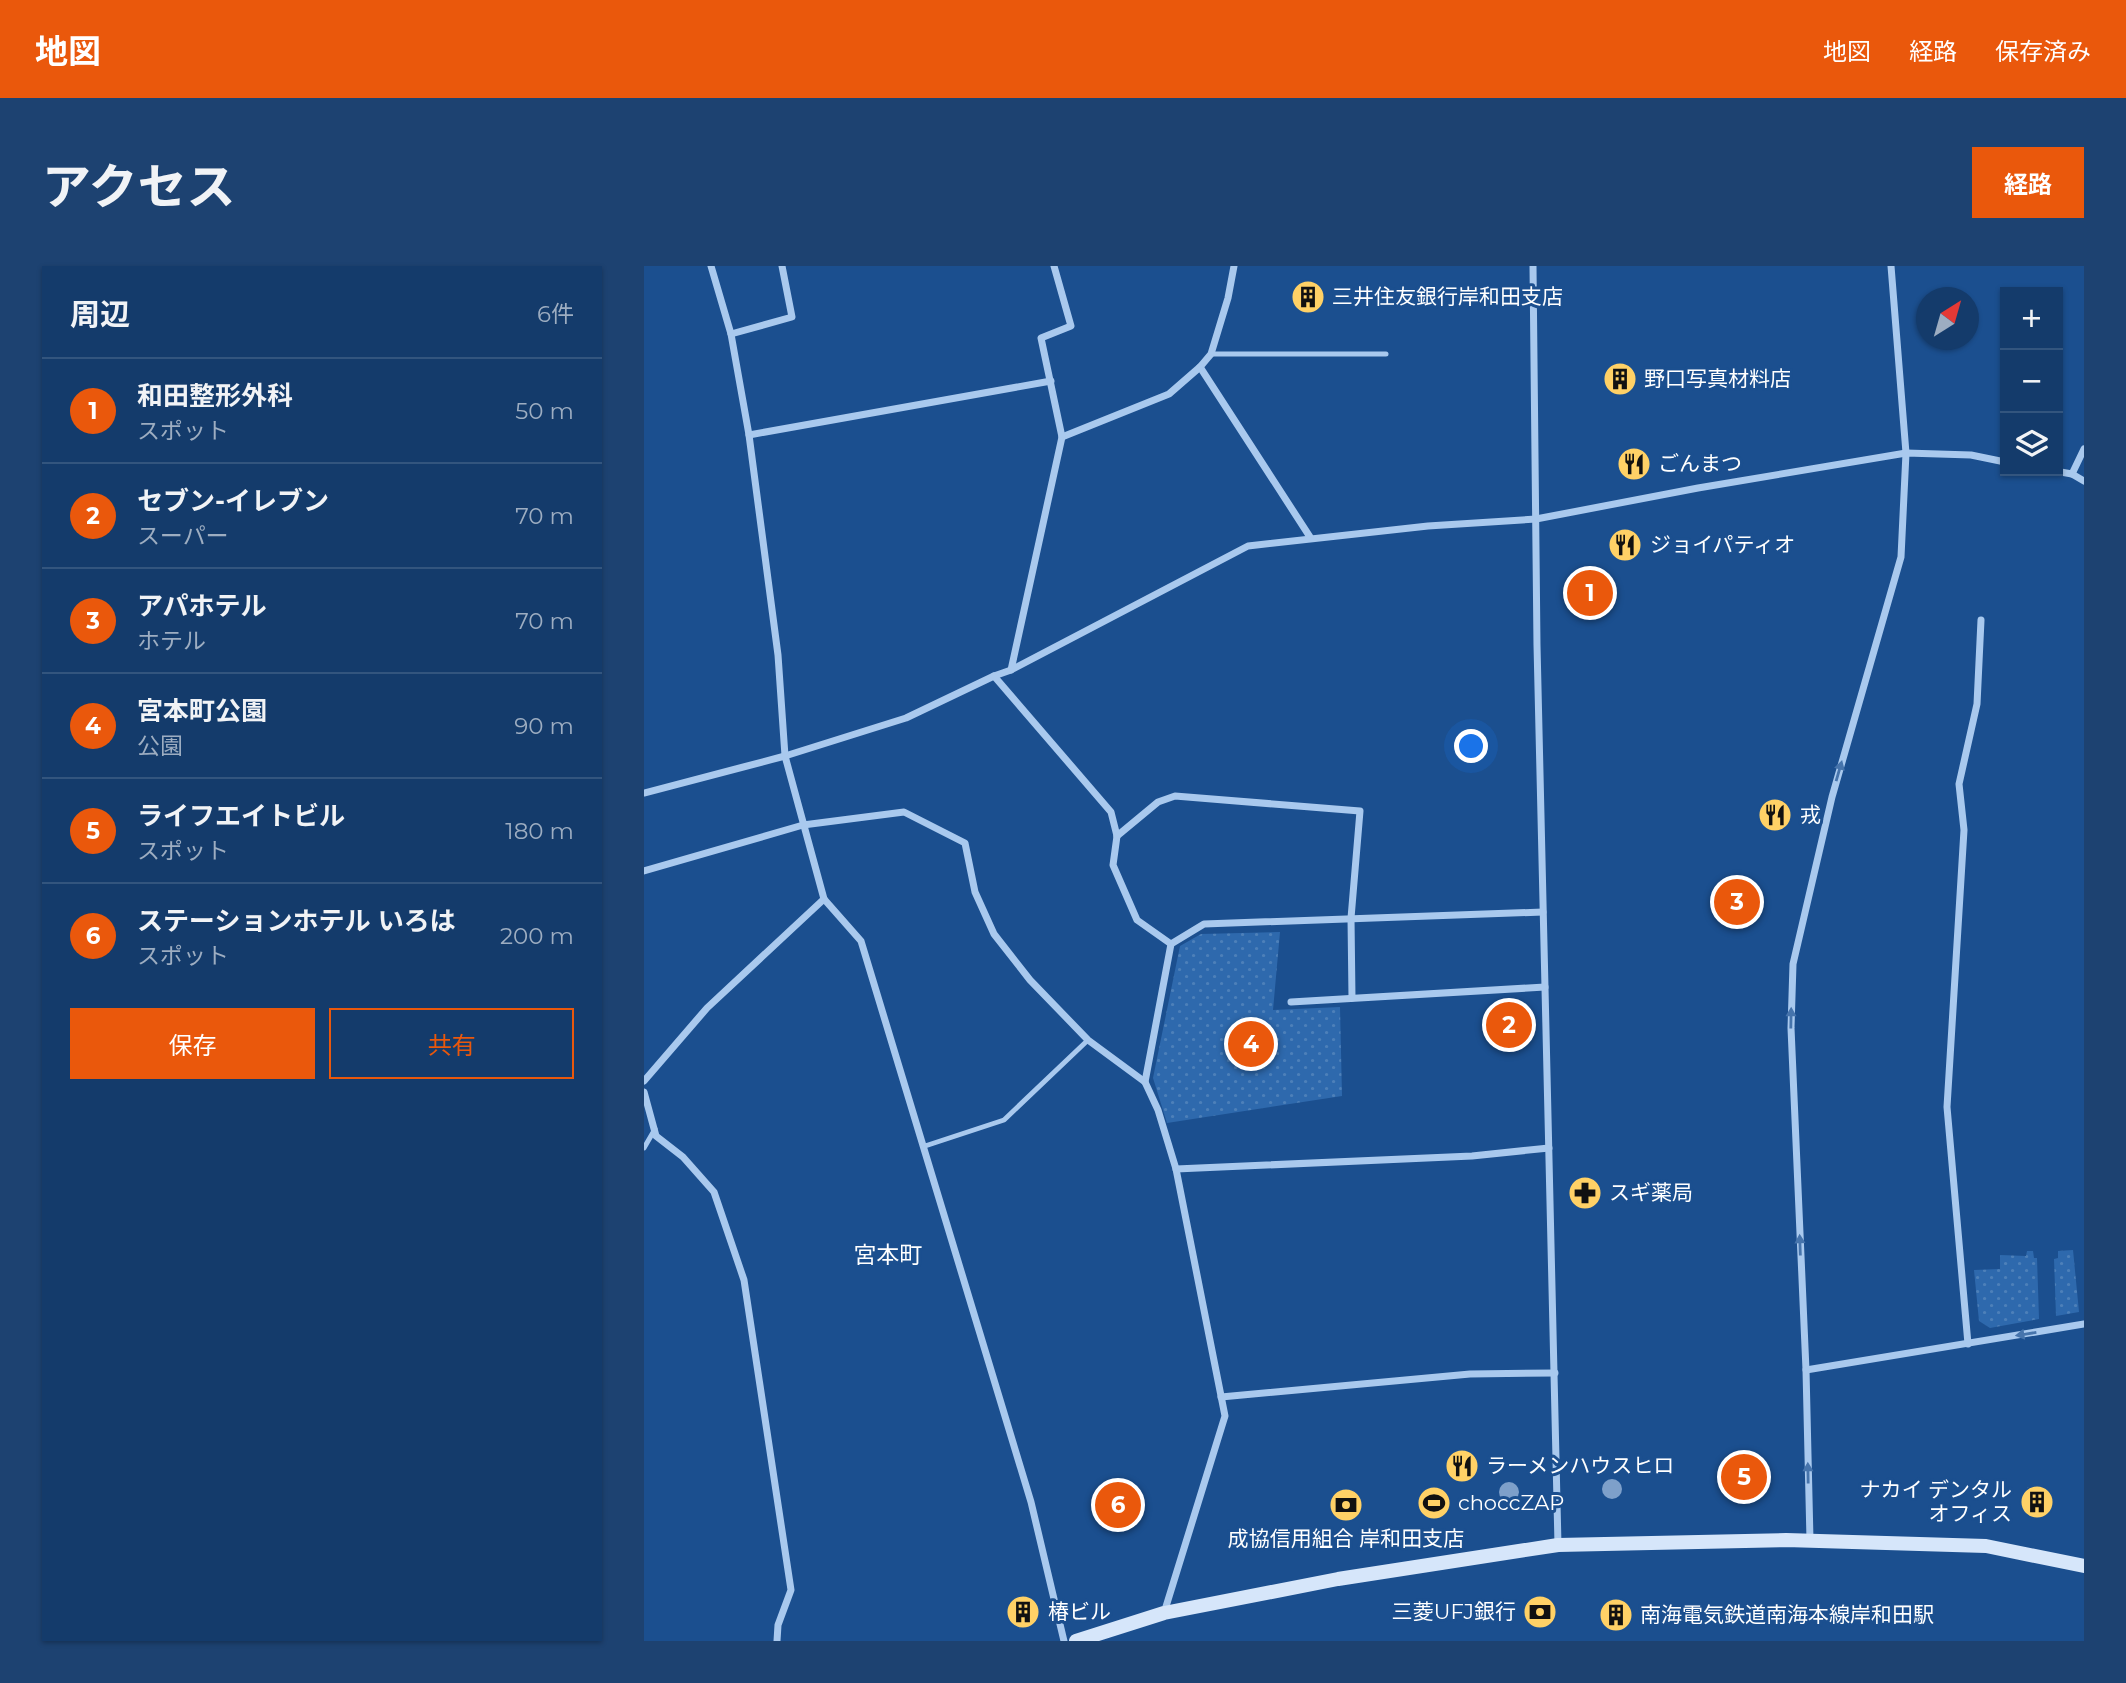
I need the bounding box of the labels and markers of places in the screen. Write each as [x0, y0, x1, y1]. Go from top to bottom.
building icon: 三井住友銀行岸和田支店 [1289, 278, 1327, 316]
place label: 三井住友銀行岸和田支店 [1332, 284, 1563, 309]
building icon: 野口写真材料店 [1601, 360, 1639, 398]
place label: 野口写真材料店 [1644, 366, 1791, 391]
restaurant icon: ごんまつ [1615, 445, 1653, 483]
place label: ごんまつ [1658, 451, 1742, 476]
restaurant icon: ジョイパティオ [1606, 526, 1644, 564]
place label: ジョイパティオ [1650, 532, 1795, 557]
pin: 1 [1567, 567, 1613, 619]
restaurant icon: 戎 [1756, 796, 1794, 834]
place label: 戎 [1800, 802, 1821, 827]
pin: 3 [1714, 876, 1760, 928]
pin: 2 [1486, 999, 1532, 1051]
pin: 4 [1228, 1018, 1274, 1070]
pharmacy icon: スギ薬局 [1566, 1174, 1604, 1212]
place label: スギ薬局 [1609, 1180, 1693, 1205]
restaurant icon: ラーメンハウスヒロ [1443, 1447, 1481, 1485]
pin: 5 [1721, 1451, 1767, 1503]
place label: ラーメンハウスヒロ [1486, 1453, 1674, 1478]
place label: ナカイ デンタル オフィス [1859, 1477, 2012, 1526]
pin: 6 [1095, 1479, 1141, 1531]
building icon: ナカイ デンタル オフィス [2018, 1483, 2056, 1521]
sports icon: choccZAP [1415, 1484, 1453, 1522]
bank icon: 成協信用組合 岸和田支店 [1327, 1486, 1365, 1524]
place label: choccZAP [1458, 1490, 1564, 1515]
place label: 成協信用組合 岸和田支店 [1228, 1526, 1464, 1551]
building icon: 椿ビル [1004, 1593, 1042, 1631]
bank icon: 三菱UFJ銀行 [1521, 1593, 1559, 1631]
building icon: 南海電気鉄道南海本線岸和田駅 [1597, 1596, 1635, 1634]
place label: 椿ビル [1048, 1599, 1111, 1624]
place label: 三菱UFJ銀行 [1392, 1599, 1516, 1624]
place label: 南海電気鉄道南海本線岸和田駅 [1640, 1602, 1934, 1627]

